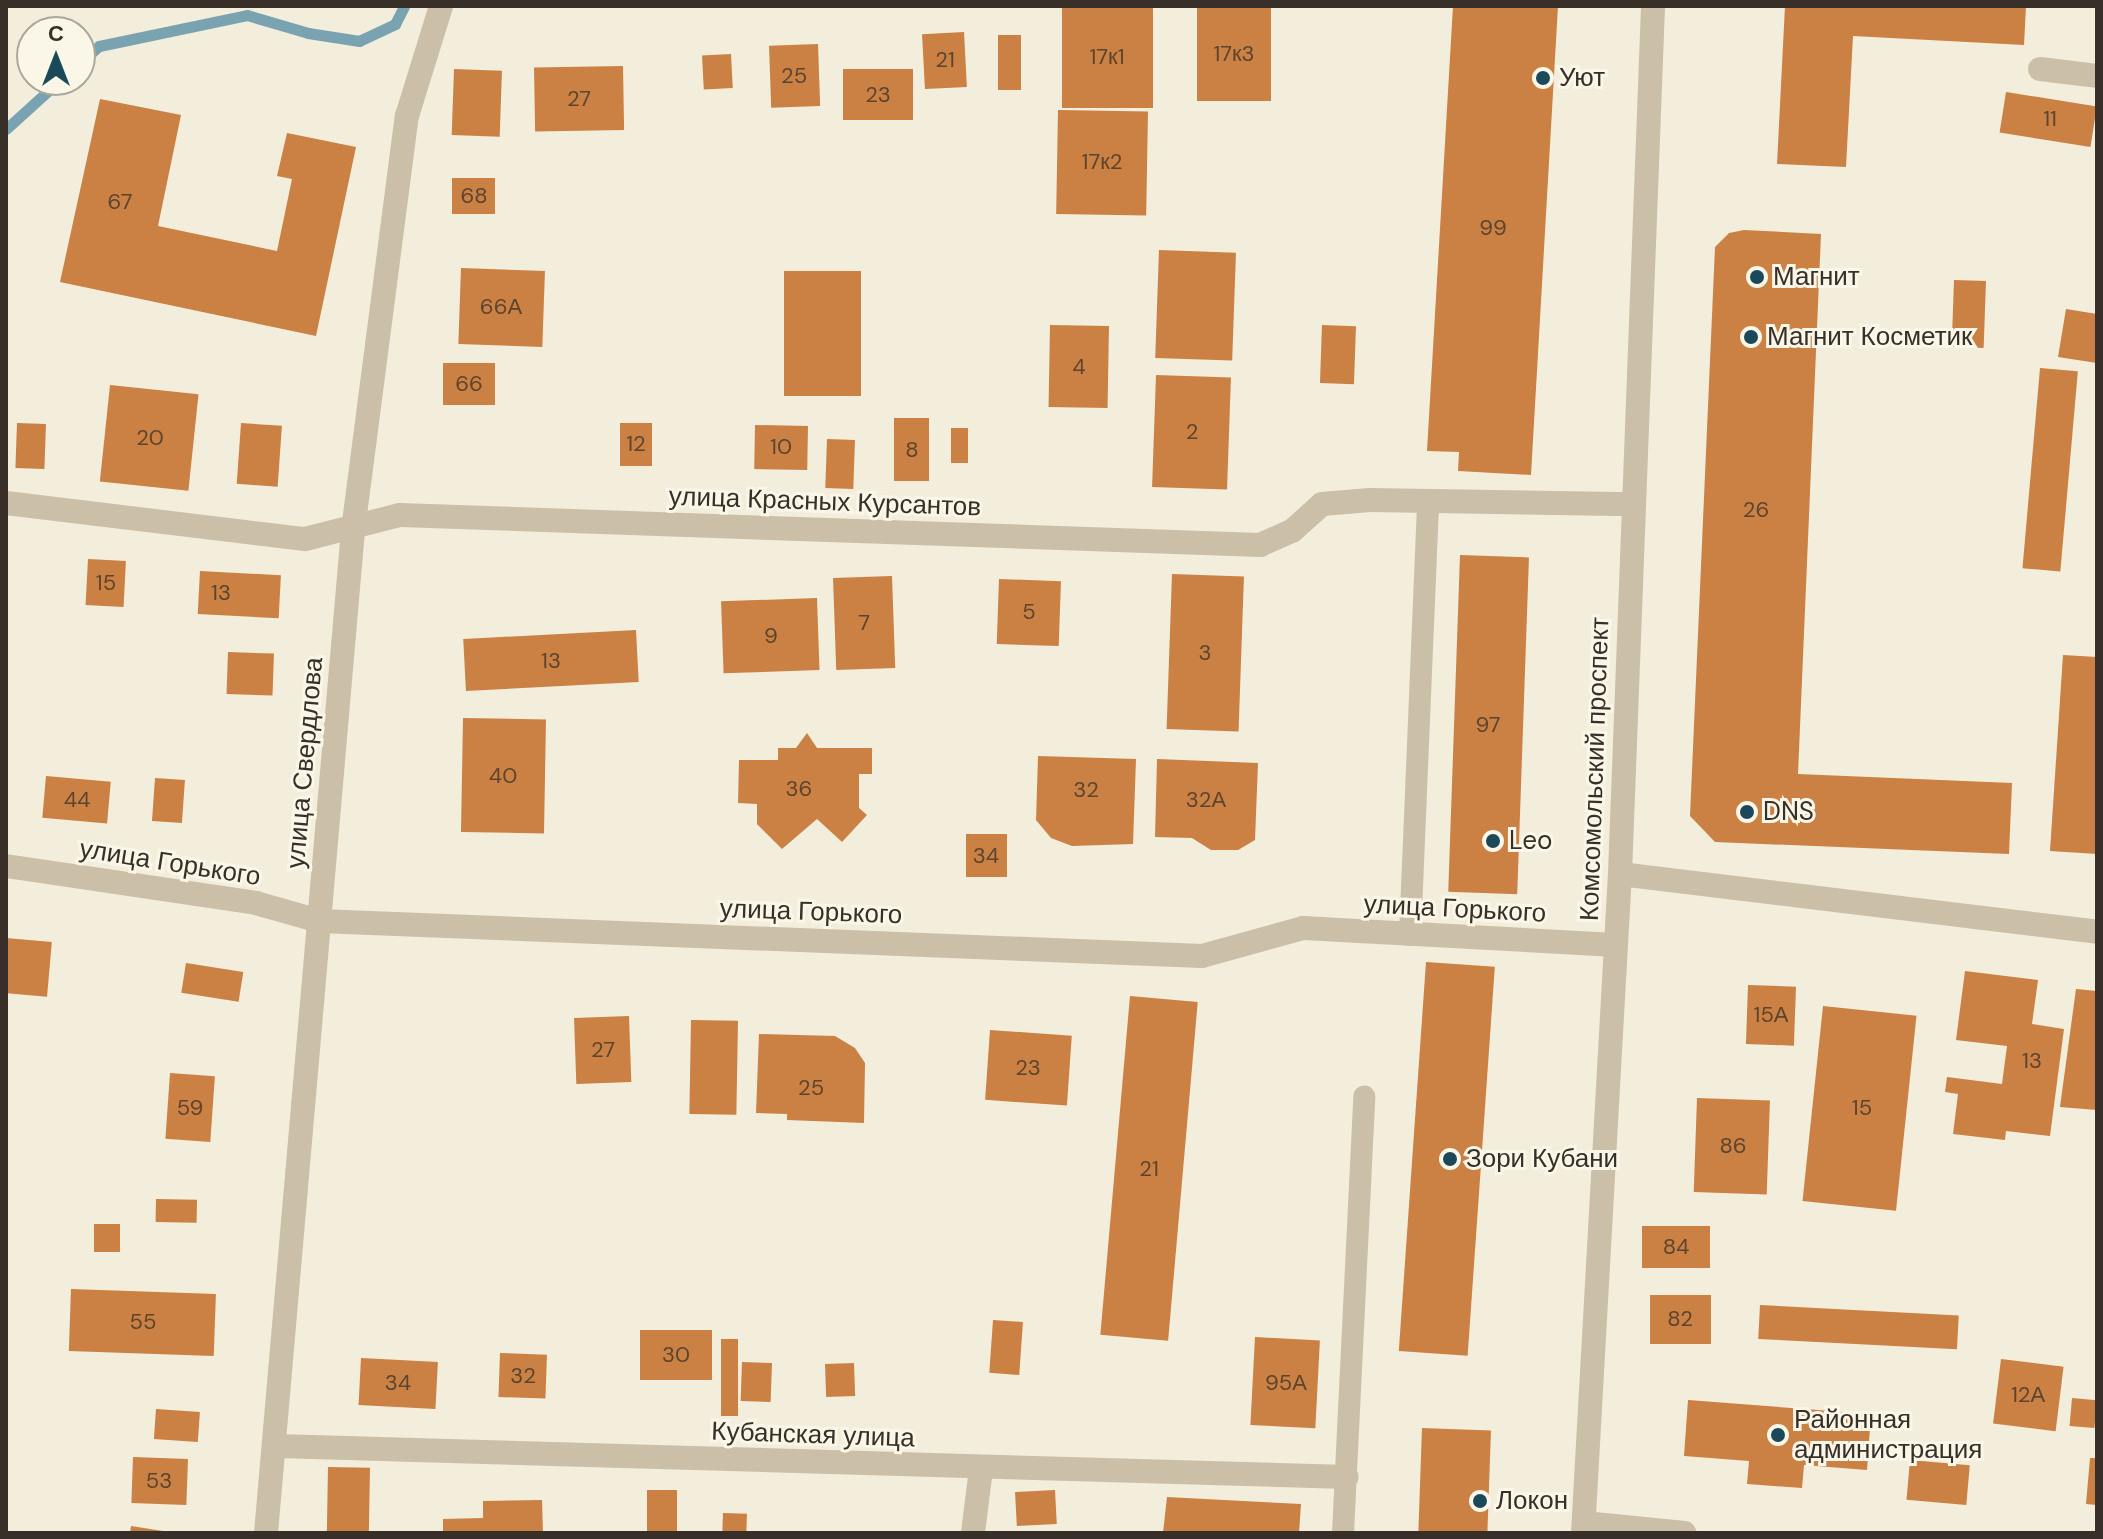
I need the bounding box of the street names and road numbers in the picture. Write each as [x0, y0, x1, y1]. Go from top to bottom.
street label: улица Красных Курсантов [668, 481, 982, 523]
street label: Комсомольский проспект [1574, 616, 1616, 922]
street label: улица Свердлова [280, 656, 330, 870]
street label: улица Горького [77, 833, 263, 893]
street label: улица Горького [1363, 889, 1547, 929]
street label: улица Горького [719, 893, 903, 931]
street label: Кубанская улица [711, 1416, 915, 1454]

